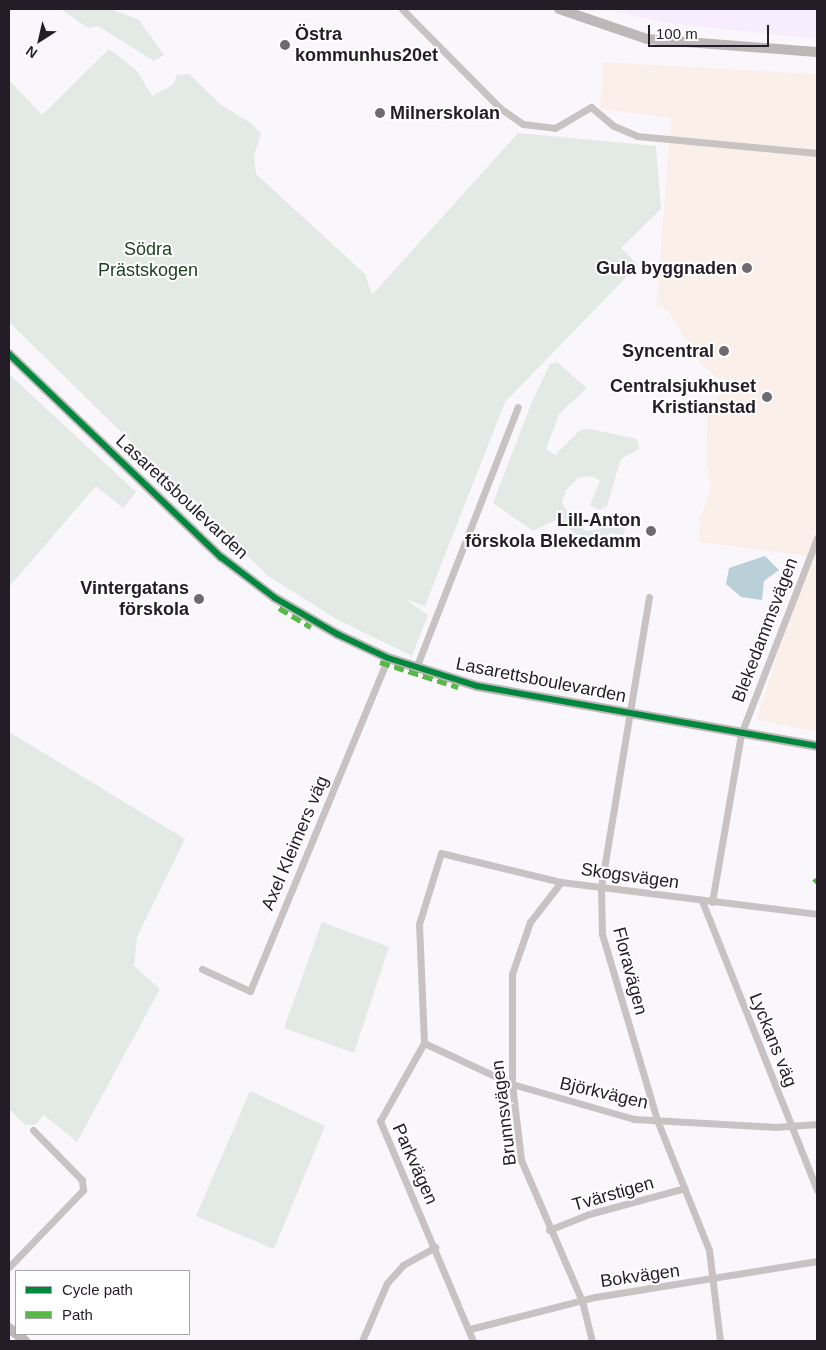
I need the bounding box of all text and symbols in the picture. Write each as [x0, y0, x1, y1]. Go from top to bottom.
north arrow [15, 15, 65, 65]
scale bar [651, 15, 772, 47]
place label: Östra kommunhus20et [295, 24, 438, 66]
text: 100 m [656, 25, 698, 42]
marker: Östra kommunhus20et [279, 39, 291, 51]
text: N [23, 43, 40, 62]
place label: Milnerskolan [390, 102, 500, 124]
marker: Milnerskolan [374, 107, 386, 119]
park label: Södra Prästskogen [98, 239, 198, 282]
place label: Gula byggnaden [596, 257, 737, 279]
marker: Gula byggnaden [741, 262, 753, 274]
place label: Syncentral [622, 340, 714, 362]
marker: Syncentral [718, 345, 730, 357]
place label: Centralsjukhuset Kristianstad [610, 376, 756, 418]
marker: Centralsjukhuset Kristianstad [760, 390, 774, 404]
street label: Lasarettsboulevarden [111, 430, 253, 564]
place label: Lill-Anton förskola Blekedamm [465, 510, 641, 552]
marker: Lill-Anton förskola Blekedamm [645, 525, 657, 537]
street label: Blekedammsvägen [727, 555, 803, 705]
place label: Vintergatans förskola [80, 578, 189, 620]
marker: Vintergatans förskola [193, 593, 205, 605]
street label: Lasarettsboulevarden [454, 653, 628, 707]
street label: Axel Kleimers väg [257, 772, 333, 914]
street label: Skogsvägen [579, 858, 681, 894]
street label: Floravägen [608, 925, 652, 1017]
street label: Lyckans väg [744, 990, 802, 1090]
street label: Brunnsvägen [487, 1059, 521, 1167]
street label: Björkvägen [558, 1072, 650, 1114]
street label: Parkvägen [388, 1120, 442, 1208]
street label: Tvärstigen [570, 1172, 656, 1216]
street label: Bokvägen [599, 1260, 681, 1292]
legend [15, 1270, 190, 1335]
text: Cycle path [62, 1281, 133, 1298]
text: Path [62, 1306, 93, 1323]

